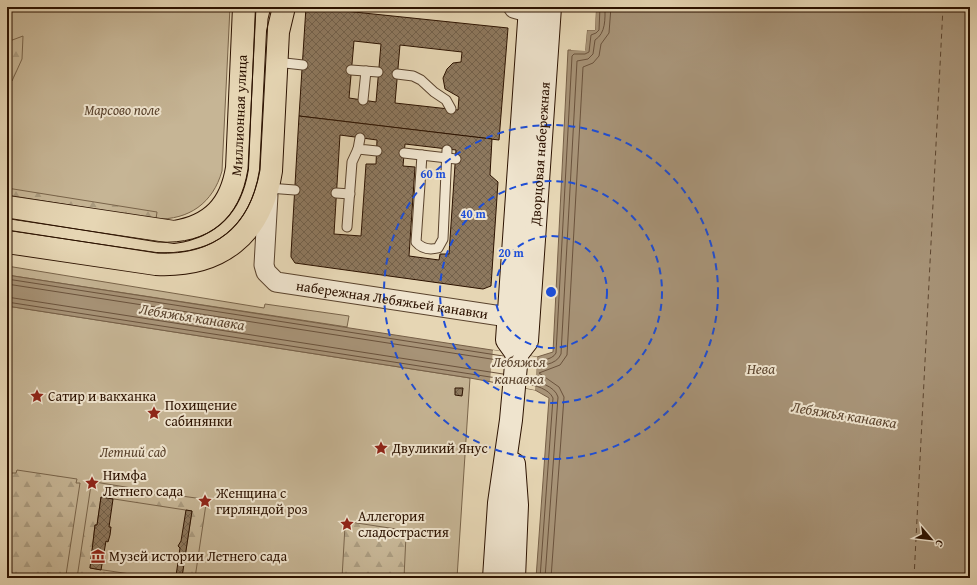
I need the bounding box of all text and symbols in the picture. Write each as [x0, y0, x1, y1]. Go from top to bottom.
street label: Миллионная улица [226, 54, 252, 178]
street label: Дворцовая набережная [525, 81, 555, 227]
park label: Марсово поле [84, 100, 160, 120]
text: 60 m [420, 165, 446, 182]
text: 40 m [460, 205, 486, 222]
text: 20 m [498, 244, 524, 261]
street label: набережная Лебяжьей канавки [295, 275, 489, 324]
centre of rings [544, 285, 558, 299]
water label: Лебяжья канавка [138, 298, 246, 335]
water label: Лебяжья канавка [492, 351, 547, 389]
water label: Нева [747, 358, 775, 379]
place label: Сатир и вакханка [48, 386, 156, 406]
place icon: Сатир и вакханка [29, 388, 45, 404]
place label: Похищение сабинянки [165, 395, 237, 431]
water label: Лебяжья канавка [790, 396, 898, 433]
place icon: Похищение сабинянки [146, 405, 162, 421]
place label: Двуликий Янус [391, 438, 488, 458]
place icon: Двуликий Янус [373, 440, 389, 456]
park label: Летний сад [100, 442, 166, 462]
place label: Нимфа Летнего сада [103, 465, 184, 501]
place icon: Нимфа Летнего сада [84, 475, 100, 491]
place label: Женщина с гирляндой роз [215, 483, 308, 519]
place icon: Женщина с гирляндой роз [197, 493, 213, 509]
place label: Аллегория сладострастия [358, 506, 449, 542]
place icon: Аллегория сладострастия [339, 516, 355, 532]
north arrow [911, 519, 951, 559]
text: С [931, 537, 948, 550]
place label: Музей истории Летнего сада [109, 546, 287, 566]
museum icon: Музей истории Летнего сада [90, 548, 106, 564]

